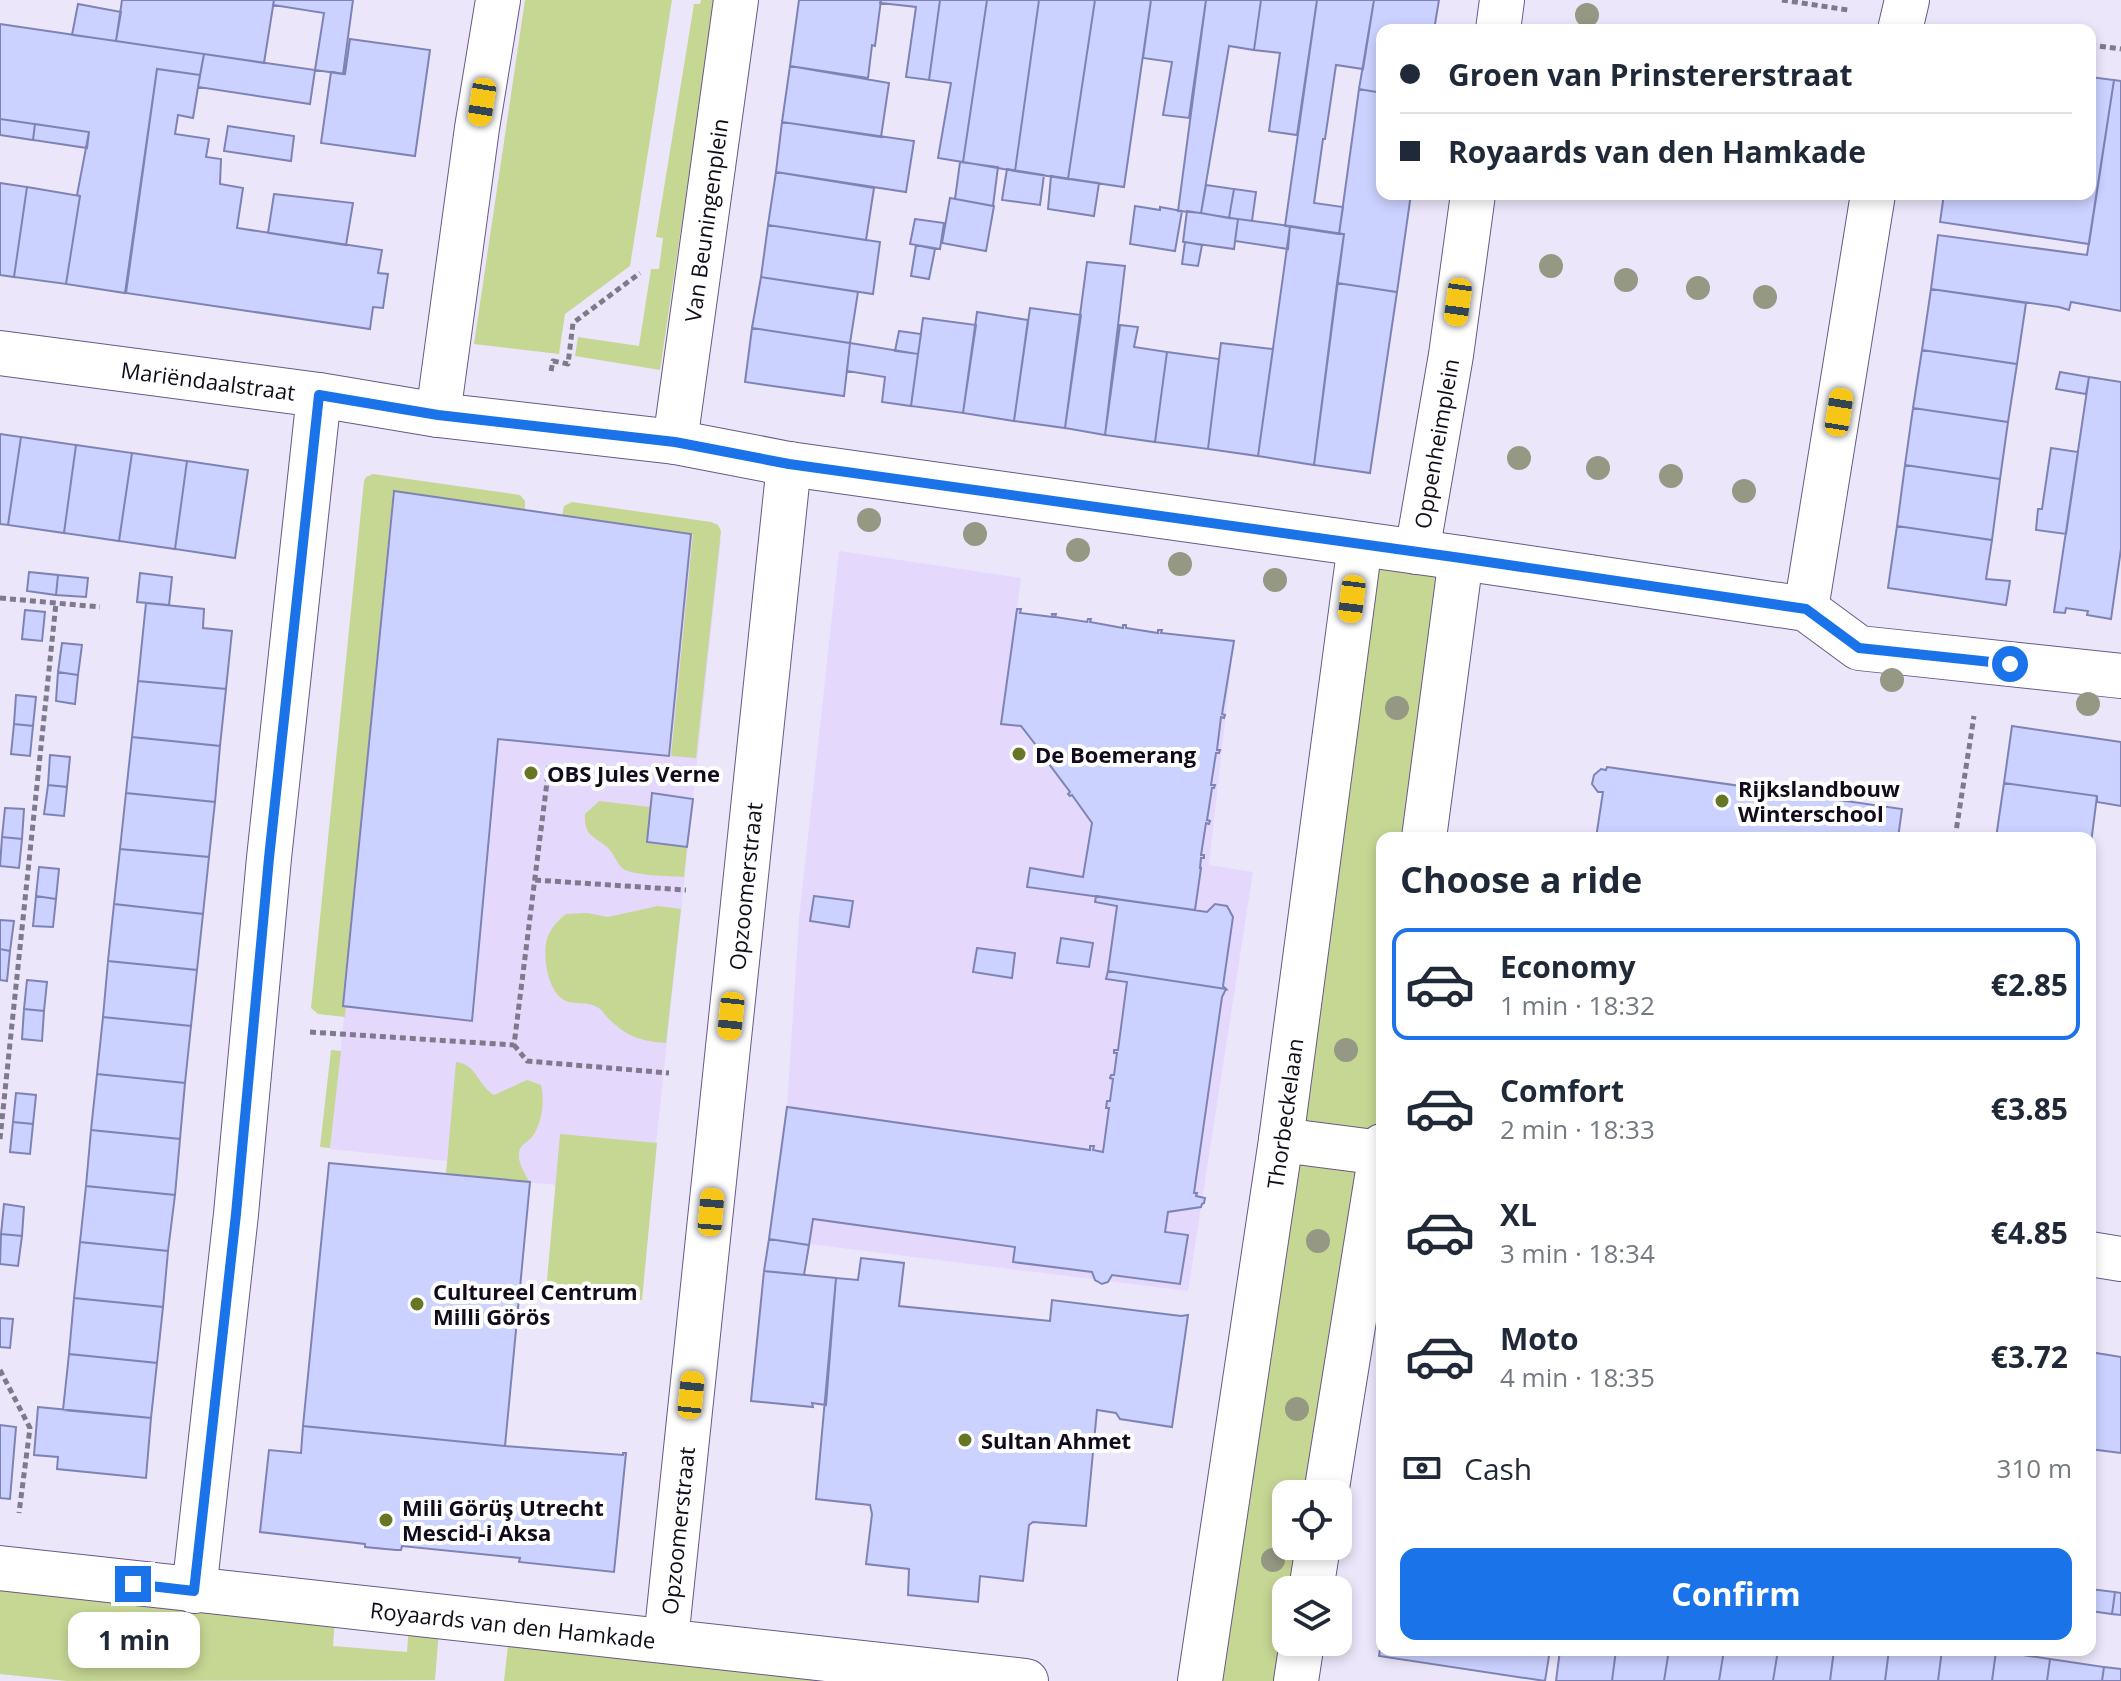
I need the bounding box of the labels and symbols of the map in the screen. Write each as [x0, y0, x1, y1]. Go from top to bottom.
car [466, 76, 498, 128]
street label: Van Beuningenplein [677, 116, 735, 324]
car [1443, 277, 1473, 327]
street label: Mariëndaalstraat [119, 354, 297, 407]
street label: Oppenheimplein [1406, 356, 1465, 531]
car [1823, 386, 1855, 438]
car [1337, 574, 1367, 624]
route start [1992, 646, 2028, 682]
place label: De Boemerang [1035, 739, 1197, 769]
marker: De Boemerang [1010, 745, 1028, 763]
place label: OBS Jules Verne [547, 758, 720, 788]
marker: OBS Jules Verne [522, 764, 540, 782]
place label: Rijkslandbouw Winterschool [1738, 773, 1900, 828]
marker: Rijkslandbouw Winterschool [1713, 792, 1731, 810]
street label: Opzoomerstraat [721, 800, 769, 972]
car [717, 991, 745, 1041]
street label: Thorbeckelaan [1259, 1036, 1309, 1191]
car [697, 1187, 725, 1237]
place label: Cultureel Centrum Milli Görös [433, 1276, 638, 1331]
marker: Cultureel Centrum Milli Görös [408, 1295, 426, 1313]
car [677, 1370, 705, 1420]
place label: Sultan Ahmet [981, 1425, 1131, 1455]
marker: Sultan Ahmet [956, 1431, 974, 1449]
street label: Opzoomerstraat [654, 1445, 701, 1616]
place label: Mili Görüş Utrecht Mescid-i Aksa [402, 1492, 604, 1547]
marker: Mili Görüş Utrecht Mescid-i Aksa [377, 1511, 395, 1529]
route end [115, 1566, 151, 1602]
street label: Royaards van den Hamkade [369, 1594, 657, 1655]
callout: 1 min [67, 1612, 199, 1668]

